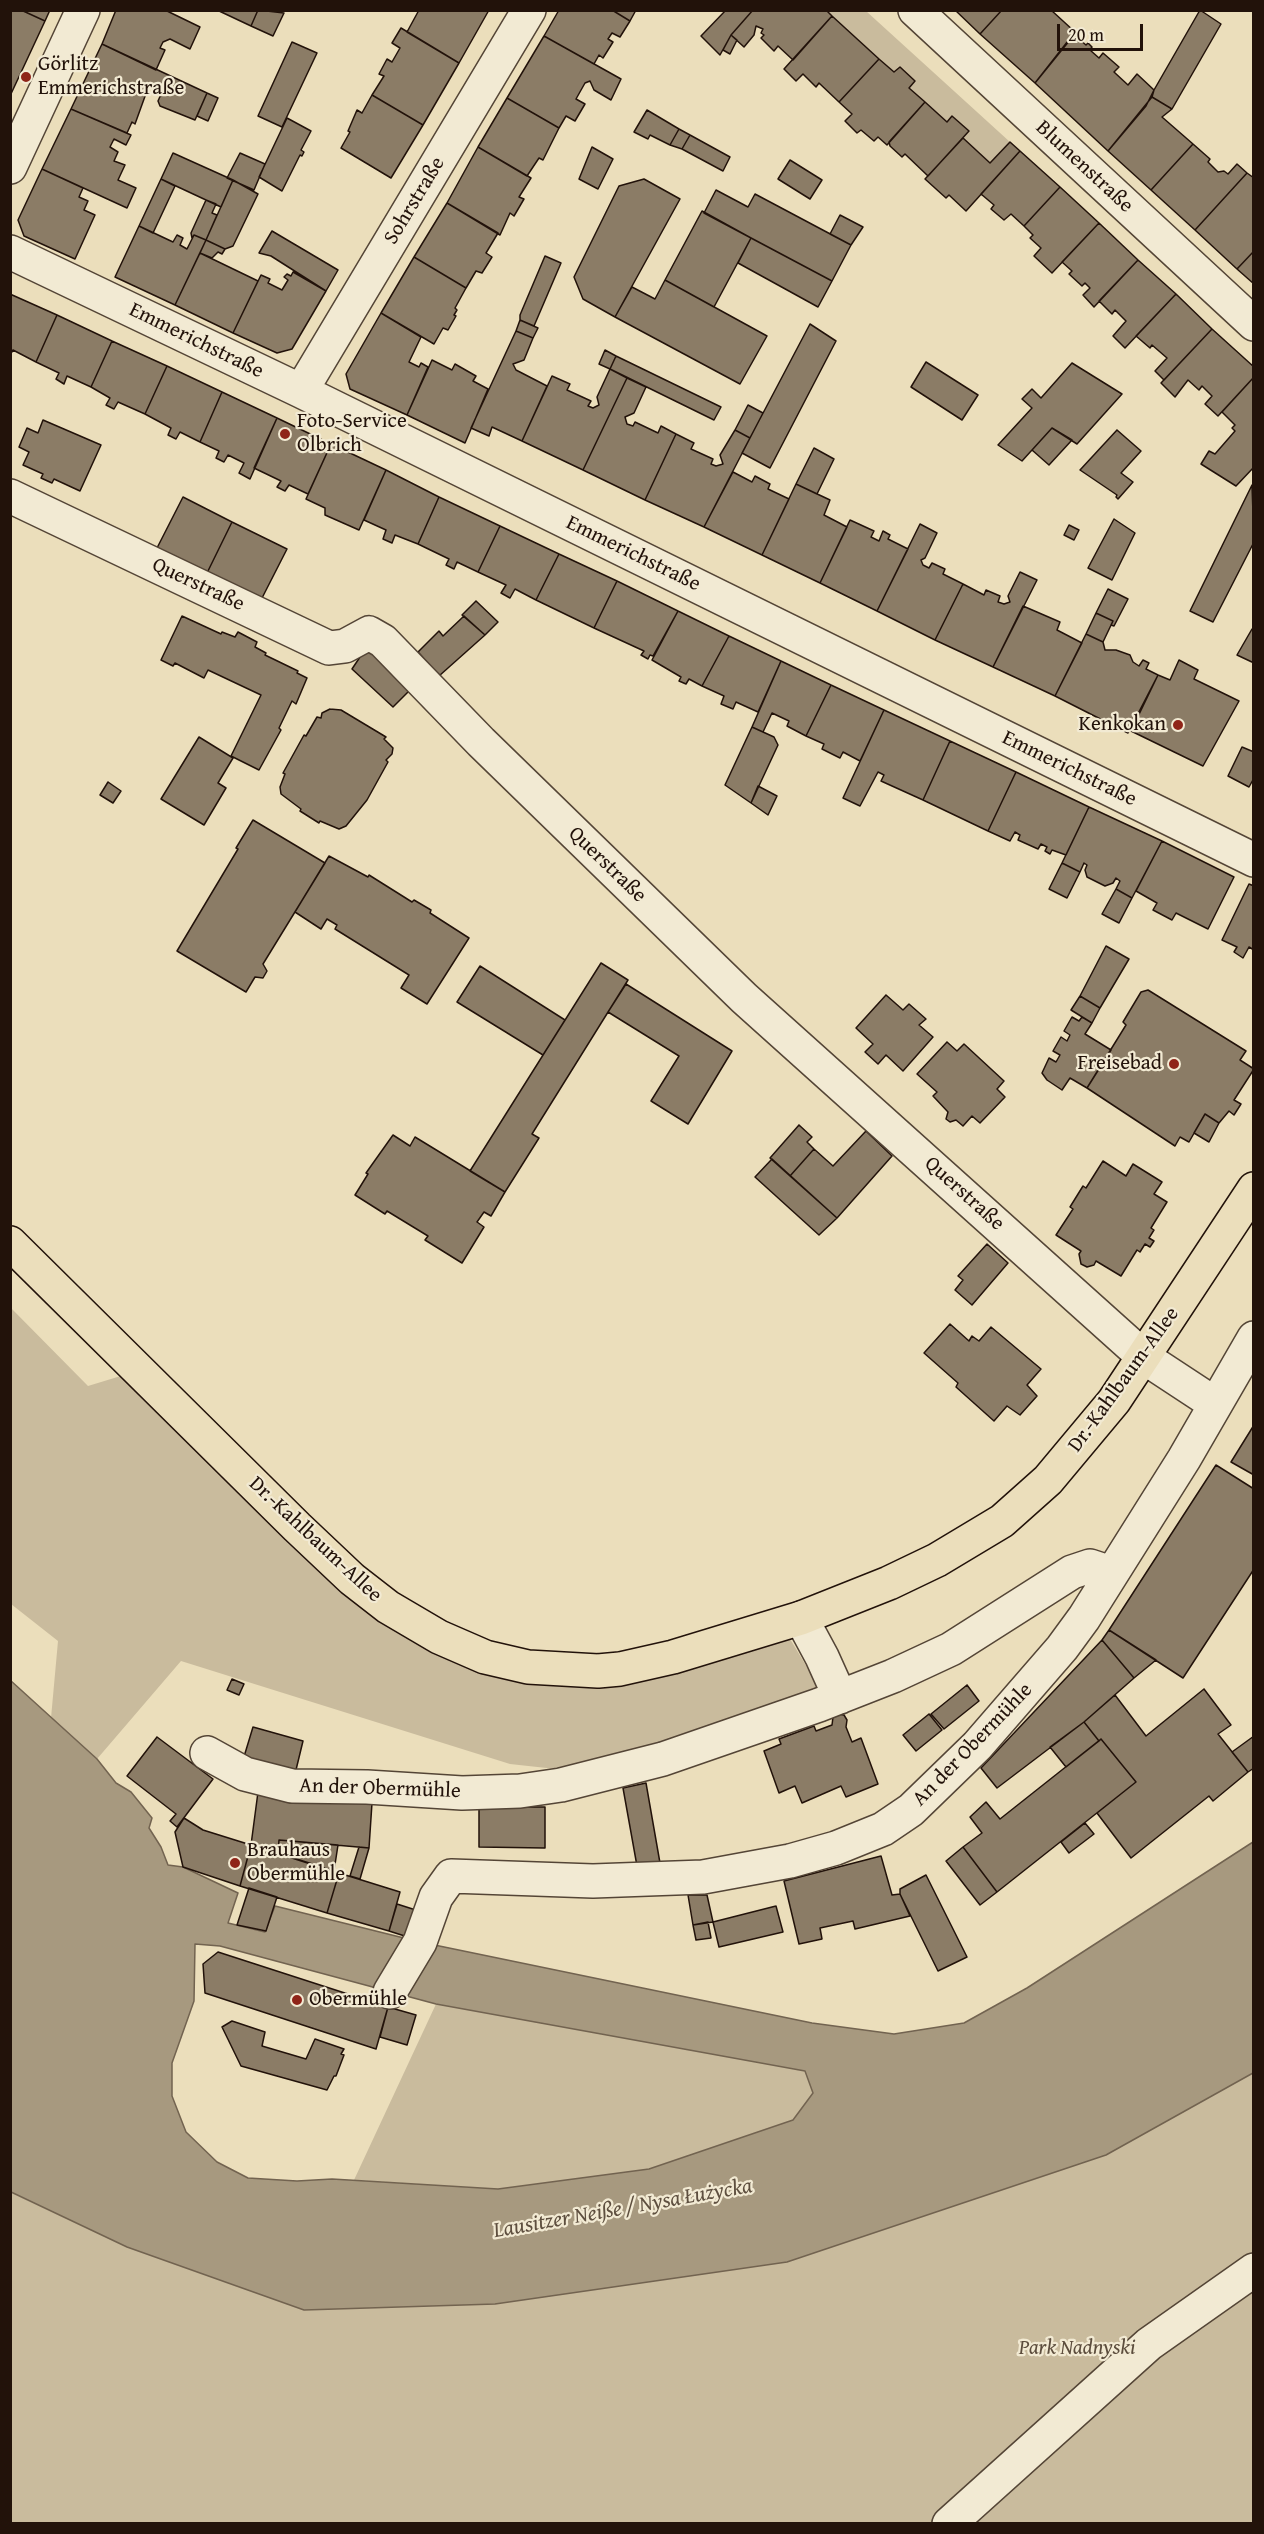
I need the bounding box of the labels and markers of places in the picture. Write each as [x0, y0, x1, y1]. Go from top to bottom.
place label: Görlitz Emmerichstraße [38, 52, 184, 102]
marker: Görlitz Emmerichstraße [19, 70, 33, 84]
place label: Foto-Service Olbrich [297, 409, 407, 459]
marker: Foto-Service Olbrich [278, 427, 292, 441]
place label: Kenkokan [1079, 712, 1166, 738]
marker: Kenkokan [1171, 718, 1185, 732]
place label: Freisebad [1077, 1051, 1162, 1077]
marker: Freisebad [1167, 1057, 1181, 1071]
place label: Brauhaus Obermühle [247, 1838, 345, 1888]
marker: Brauhaus Obermühle [228, 1856, 242, 1870]
place label: Obermühle [309, 1987, 407, 2013]
marker: Obermühle [290, 1993, 304, 2007]

